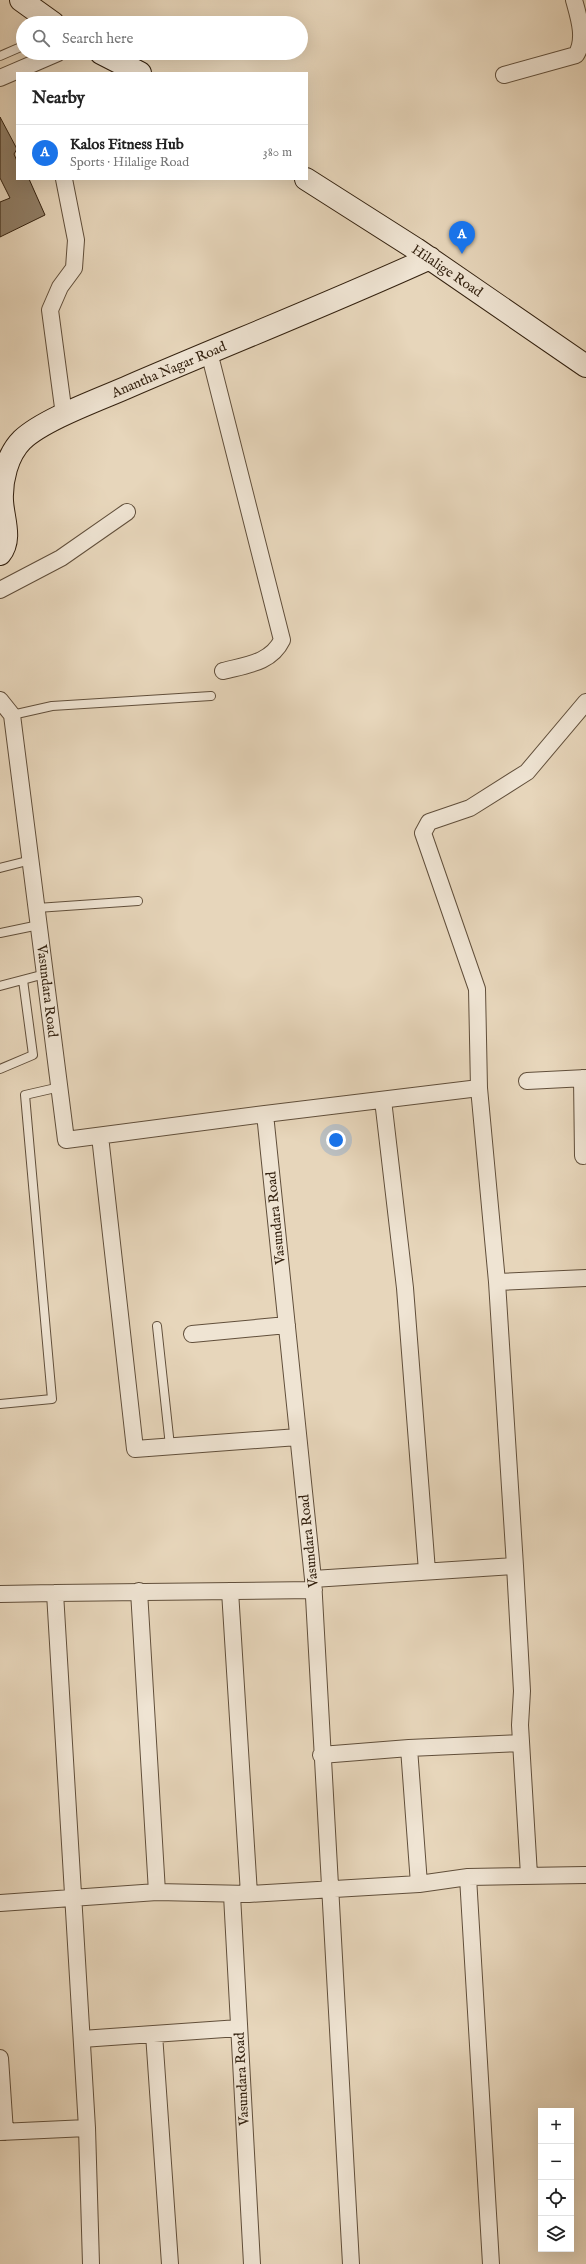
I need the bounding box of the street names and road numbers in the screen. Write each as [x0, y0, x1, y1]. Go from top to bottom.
street label: Hilalige Road [408, 241, 486, 302]
street label: Anantha Nagar Road [108, 337, 230, 403]
street label: Vasundara Road [32, 943, 62, 1039]
street label: Vasundara Road [262, 1170, 290, 1266]
street label: Vasundara Road [295, 1493, 323, 1589]
street label: Vasundara Road [231, 2031, 253, 2127]

